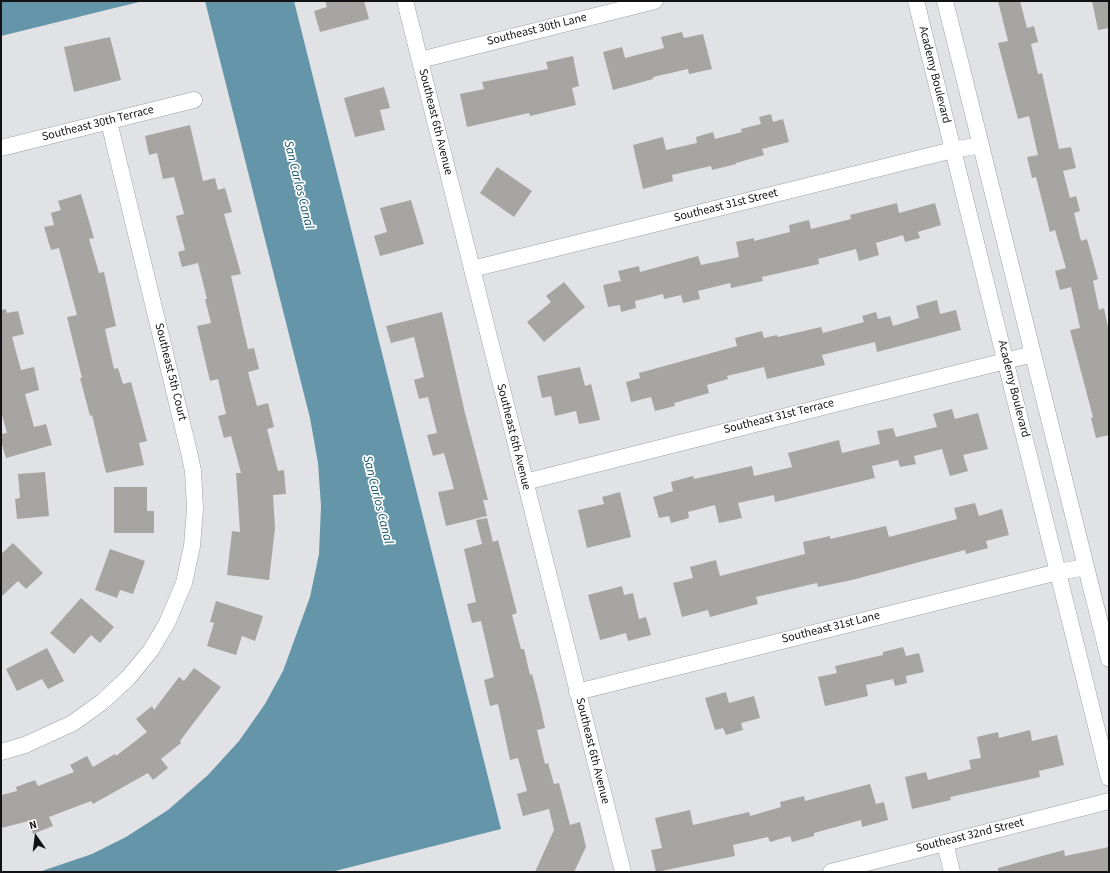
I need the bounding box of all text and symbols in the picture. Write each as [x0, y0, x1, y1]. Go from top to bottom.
street label: Southeast 30th Lane [486, 11, 588, 49]
street label: Academy Boulevard [915, 25, 953, 125]
street label: Southeast 6th Avenue [415, 67, 455, 177]
street label: Southeast 30th Terrace [41, 103, 155, 145]
water label: San Carlos Canal [279, 139, 317, 231]
street label: Southeast 31st Street [673, 186, 779, 226]
street label: Southeast 5th Court [151, 322, 189, 422]
street label: Academy Boulevard [994, 339, 1032, 439]
street label: Southeast 6th Avenue [493, 382, 533, 492]
street label: Southeast 31st Terrace [722, 396, 836, 438]
water label: San Carlos Canal [358, 454, 396, 546]
street label: Southeast 31st Lane [780, 609, 882, 647]
street label: Southeast 6th Avenue [572, 696, 612, 806]
street label: Southeast 32nd Street [915, 816, 1025, 856]
north arrow [16, 817, 56, 857]
text: N [28, 817, 38, 833]

